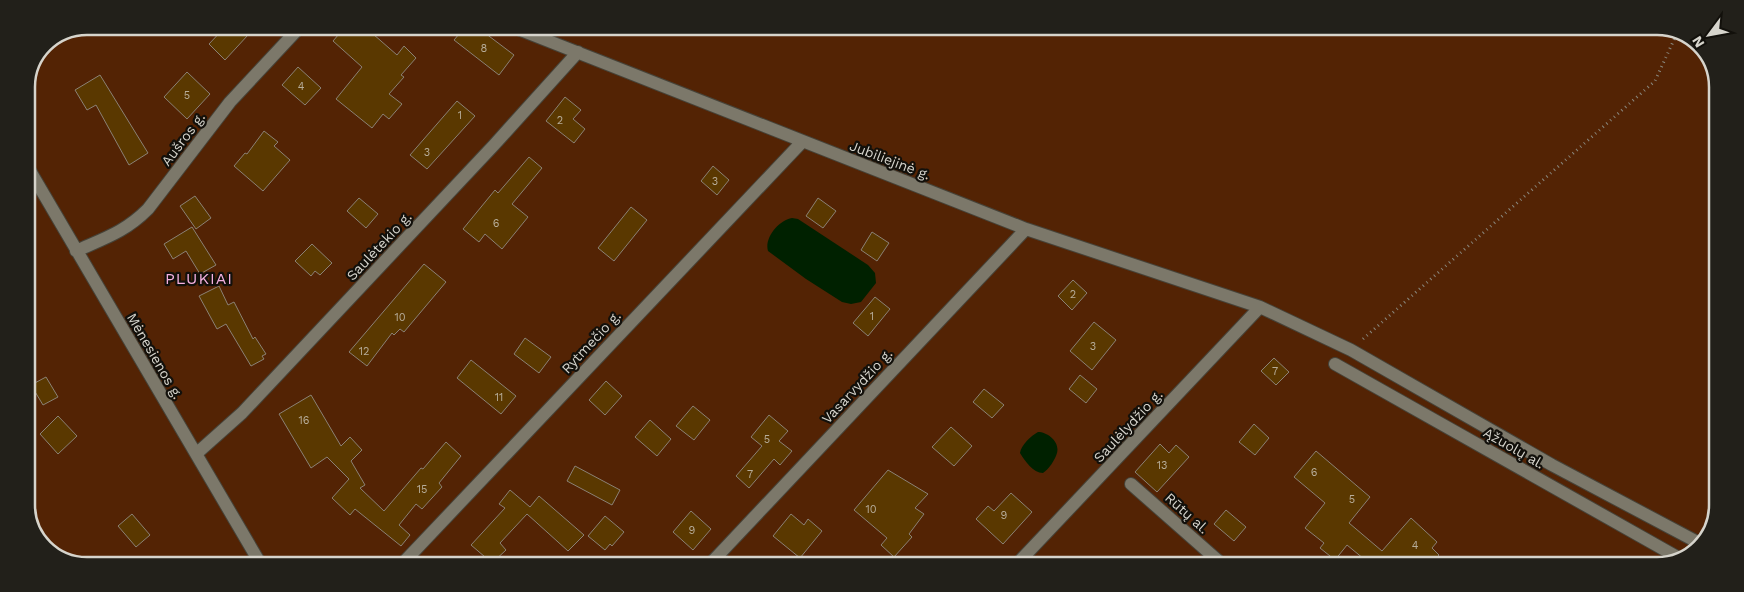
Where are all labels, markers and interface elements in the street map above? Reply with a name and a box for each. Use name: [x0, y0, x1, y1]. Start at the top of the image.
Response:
north arrow: [1684, 10, 1734, 60]
text: N: [1688, 33, 1708, 51]
house number: 8: [481, 42, 488, 55]
house number: 4: [298, 80, 305, 93]
house number: 5: [184, 89, 190, 102]
street label: Aušros g.: [158, 109, 208, 169]
house number: 1: [458, 109, 462, 122]
house number: 2: [557, 114, 563, 127]
street label: Jubiliejinė g.: [847, 137, 933, 183]
house number: 3: [424, 146, 430, 159]
house number: 3: [712, 175, 718, 188]
street label: Saulėtekio g.: [343, 209, 415, 283]
house number: 6: [493, 217, 500, 230]
district label: PLUKIAI: [165, 269, 233, 288]
house number: 2: [1070, 288, 1076, 301]
street label: Rytmečio g.: [558, 308, 624, 376]
street label: Mėnesienos g.: [124, 310, 186, 402]
house number: 1: [870, 310, 874, 323]
house number: 10: [394, 311, 406, 324]
house number: 3: [1090, 340, 1096, 353]
house number: 12: [359, 345, 369, 358]
street label: Vasarvydžio g.: [818, 345, 896, 427]
house number: 7: [1272, 365, 1278, 378]
street label: Saulėlydžio g.: [1090, 386, 1166, 466]
house number: 11: [495, 391, 503, 404]
house number: 16: [299, 414, 310, 427]
street label: Ąžuolų al.: [1481, 424, 1547, 472]
house number: 5: [764, 433, 770, 446]
house number: 13: [1157, 459, 1167, 472]
house number: 6: [1311, 466, 1318, 479]
house number: 7: [747, 468, 753, 481]
house number: 15: [417, 483, 427, 496]
street label: Rūtų al.: [1162, 489, 1212, 537]
house number: 5: [1349, 493, 1355, 506]
house number: 10: [865, 503, 877, 516]
house number: 9: [1001, 509, 1008, 522]
house number: 9: [689, 524, 696, 537]
house number: 4: [1412, 539, 1419, 552]

